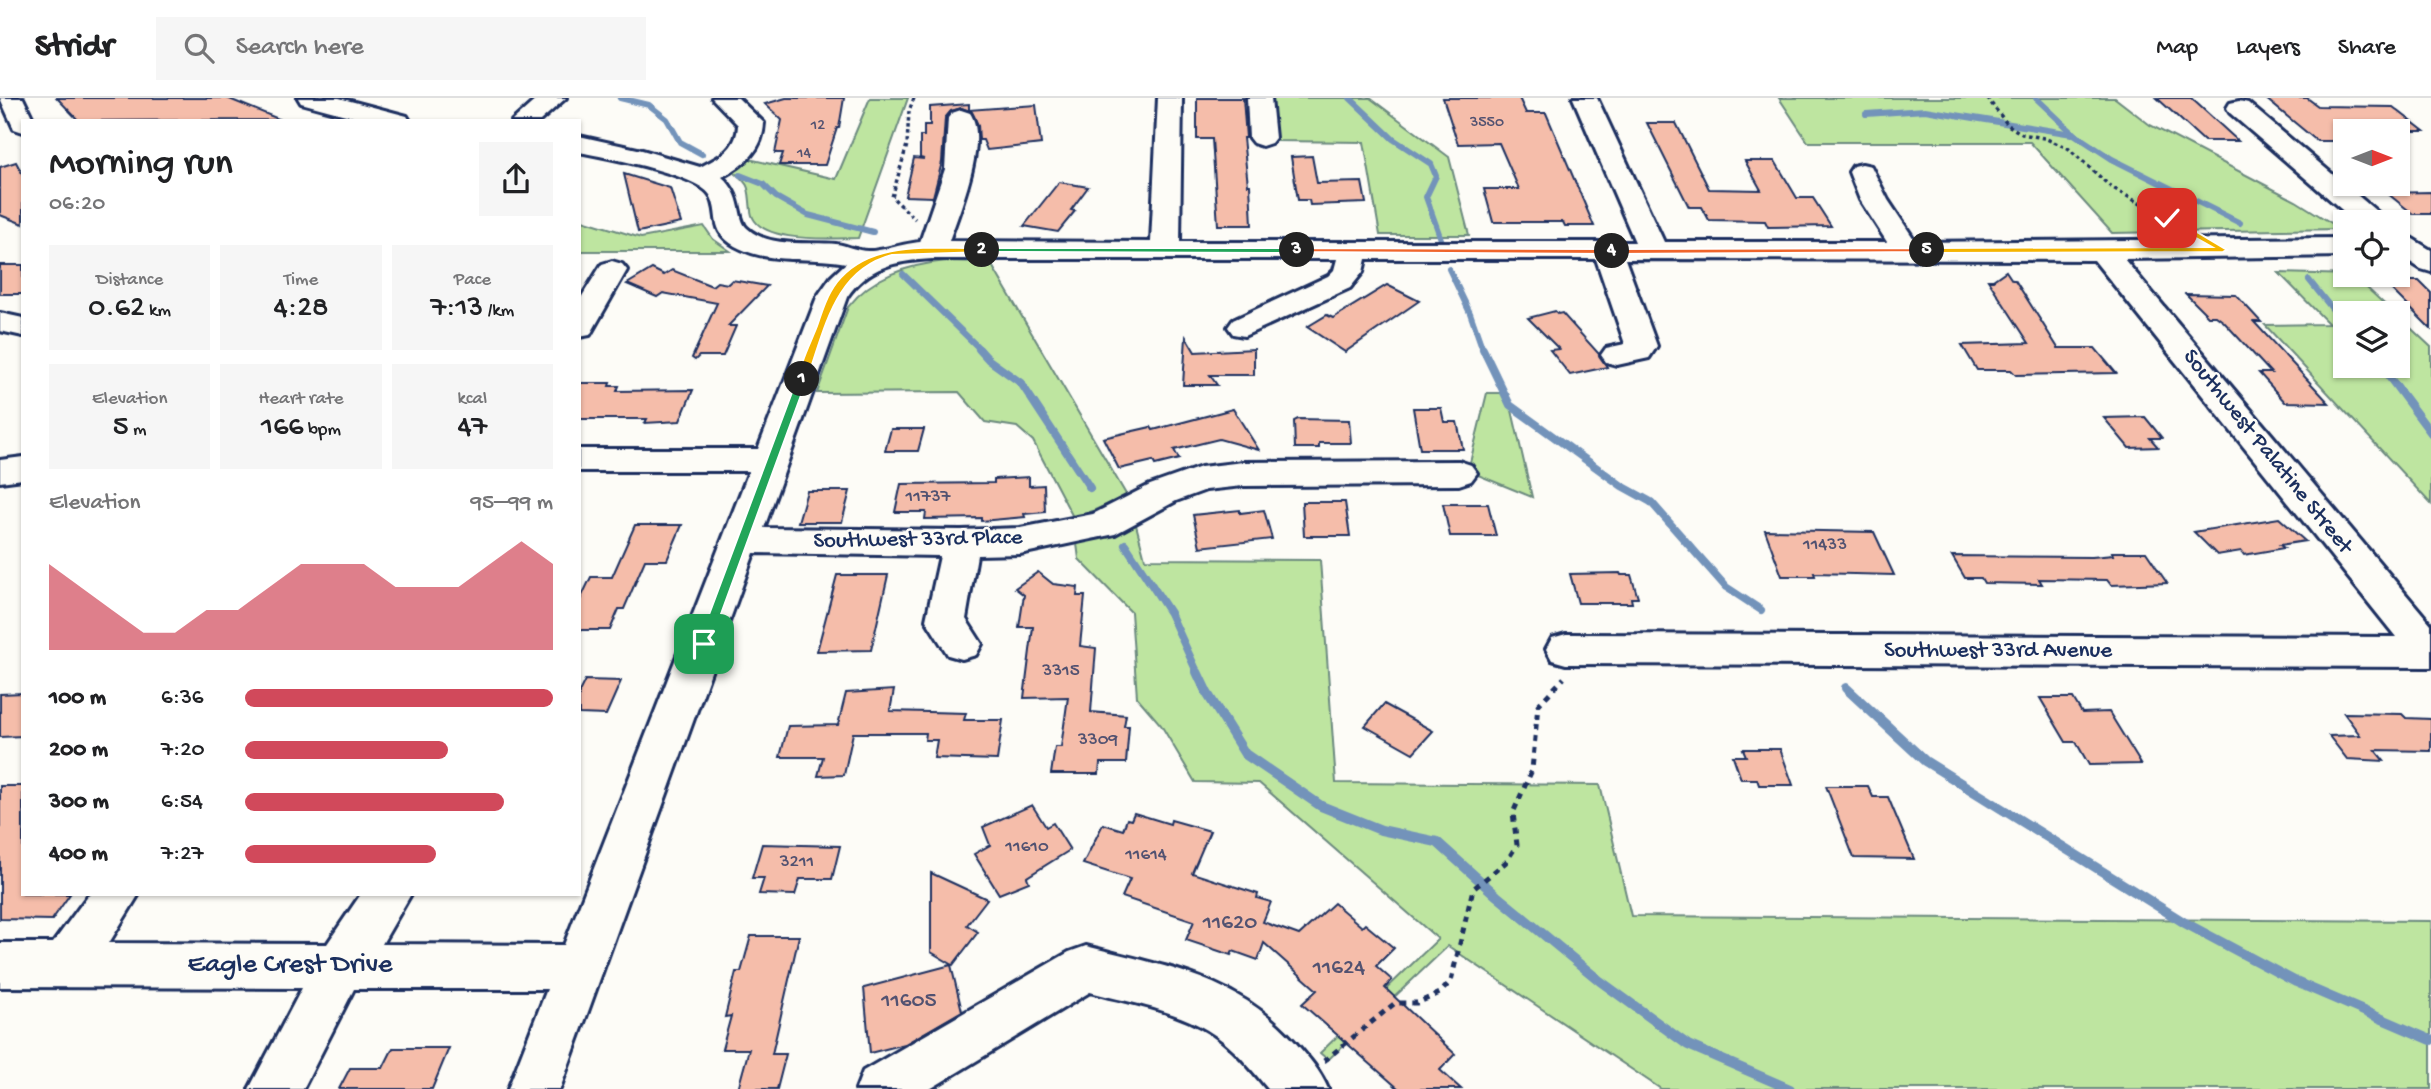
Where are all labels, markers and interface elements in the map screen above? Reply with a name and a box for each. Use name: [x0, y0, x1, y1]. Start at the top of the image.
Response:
search box: [156, 17, 646, 80]
text: Stridr: [35, 29, 114, 67]
icon: search: [180, 29, 218, 67]
text: Search here: [236, 33, 364, 64]
text: Map: [2156, 34, 2198, 63]
text: Layers: [2236, 34, 2300, 63]
text: Share: [2338, 34, 2396, 63]
house number: 3550: [1469, 114, 1504, 133]
house number: 12: [810, 117, 825, 136]
north arrow: [2333, 119, 2410, 196]
map controls: [2333, 119, 2410, 378]
button: share: [479, 142, 553, 216]
text: Morning run: [49, 143, 233, 187]
house number: 14: [796, 145, 811, 164]
pin: [2137, 188, 2197, 248]
text: 06:20: [49, 191, 105, 218]
icon: check: [2148, 199, 2186, 237]
button: locate: [2333, 210, 2410, 287]
pin: 2: [964, 232, 1000, 268]
pin: 3: [1280, 232, 1314, 268]
pin: 5: [1910, 232, 1944, 268]
pin: 4: [1594, 234, 1630, 268]
text: 2: [977, 238, 986, 261]
text: 3: [1292, 238, 1301, 261]
text: 5: [1922, 238, 1932, 261]
text: 4: [1607, 239, 1616, 262]
text: Distance: [96, 269, 163, 292]
text: Time: [284, 269, 318, 292]
text: Pace: [454, 269, 491, 292]
text: 0.62: [88, 292, 145, 327]
text: 4:28: [274, 292, 328, 327]
text: 7:13: [430, 292, 483, 327]
text: km: [145, 300, 171, 323]
text: /km: [483, 300, 514, 323]
button: layers: [2333, 301, 2410, 378]
street label: Southwest Palatine Street: [2176, 344, 2359, 561]
pin: 1: [784, 362, 820, 396]
text: 1: [798, 367, 805, 390]
text: Elevation: [92, 388, 167, 411]
text: Heart rate: [258, 388, 344, 411]
text: kcal: [457, 388, 487, 411]
text: 5: [113, 411, 129, 446]
text: 166: [261, 411, 304, 446]
text: 47: [457, 411, 487, 446]
text: m: [129, 419, 147, 442]
text: bpm: [304, 419, 341, 442]
house number: 11737: [905, 486, 952, 509]
text: Elevation: [49, 490, 140, 517]
text: 95–99 m: [470, 490, 553, 517]
street label: Southwest 33rd Place: [813, 525, 1024, 555]
house number: 11433: [1802, 534, 1847, 557]
pin: [674, 614, 734, 674]
icon: arrive: [685, 625, 723, 663]
street label: Southwest 33rd Avenue: [1884, 638, 2113, 665]
house number: 3315: [1041, 660, 1080, 683]
text: 100 m: [49, 685, 106, 712]
text: 6:36: [161, 685, 203, 712]
house number: 3309: [1077, 729, 1118, 752]
text: 200 m: [49, 737, 108, 764]
text: 7:20: [161, 737, 205, 764]
text: 300 m: [49, 789, 109, 816]
text: 6:54: [161, 789, 203, 816]
house number: 11610: [1004, 836, 1049, 859]
text: 400 m: [49, 841, 108, 868]
text: 7:27: [161, 841, 203, 868]
house number: 11614: [1124, 844, 1167, 867]
house number: 3211: [779, 851, 814, 874]
house number: 11620: [1202, 910, 1257, 937]
street label: Eagle Crest Drive: [187, 949, 393, 982]
house number: 11624: [1312, 955, 1365, 982]
house number: 11605: [880, 988, 937, 1015]

